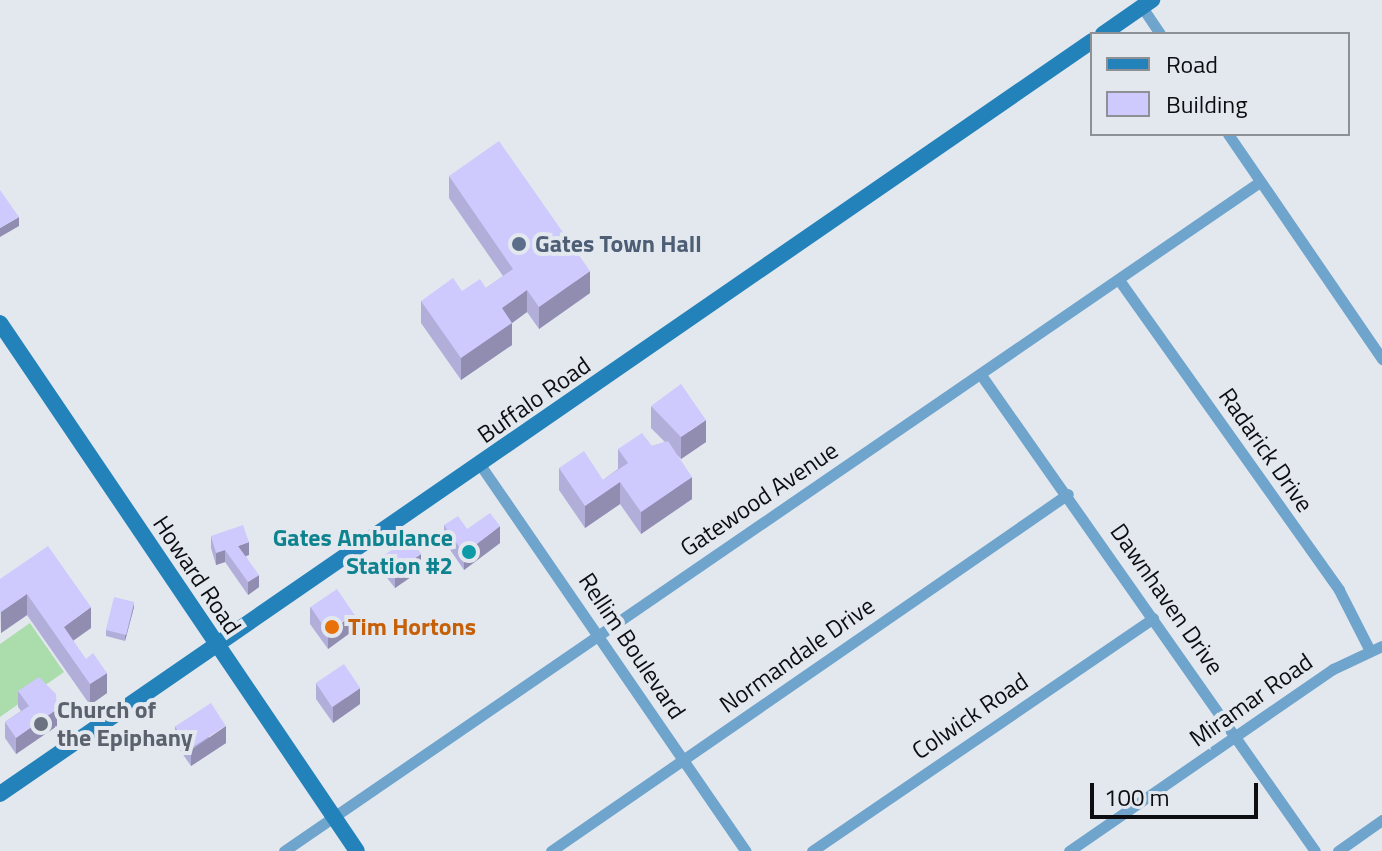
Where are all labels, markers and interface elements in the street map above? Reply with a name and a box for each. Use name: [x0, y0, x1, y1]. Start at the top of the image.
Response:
legend: [1090, 32, 1350, 136]
text: Road: [1166, 46, 1218, 82]
text: Building: [1166, 86, 1248, 122]
place label: Gates Town Hall: [535, 230, 702, 258]
marker: Gates Town Hall: [510, 235, 528, 253]
street label: Buffalo Road: [472, 351, 596, 449]
street label: Radarick Drive: [1213, 382, 1319, 518]
street label: Gatewood Avenue: [675, 436, 843, 562]
street label: Howard Road: [147, 510, 247, 640]
street label: Dawnhaven Drive: [1104, 518, 1230, 680]
place label: Gates Ambulance Station #2: [273, 524, 453, 580]
marker: Gates Ambulance Station #2: [460, 543, 478, 561]
street label: Rellim Boulevard: [572, 567, 692, 725]
street label: Normandale Drive: [714, 591, 880, 719]
place label: Tim Hortons: [348, 613, 476, 641]
marker: Tim Hortons: [323, 618, 341, 636]
street label: Miramar Road: [1184, 647, 1318, 753]
street label: Colwick Road: [906, 667, 1034, 765]
place label: Church of the Epiphany: [57, 696, 193, 752]
marker: Church of the Epiphany: [32, 715, 50, 733]
scale bar: [1094, 767, 1262, 817]
text: 100 m: [1104, 779, 1170, 815]

